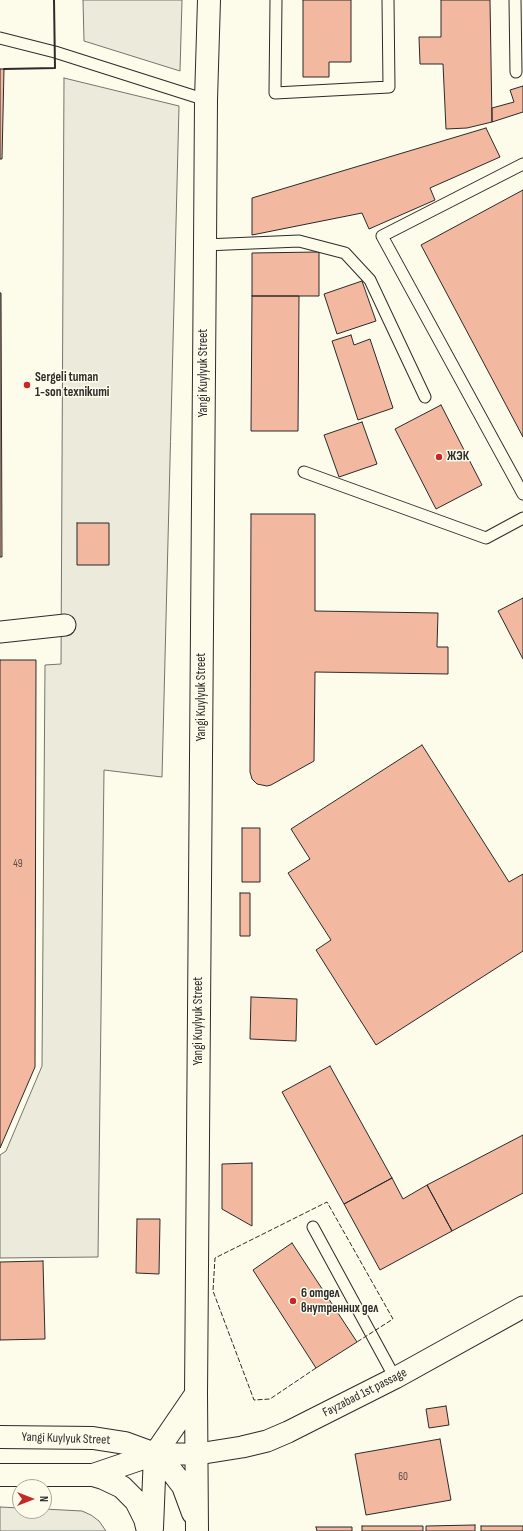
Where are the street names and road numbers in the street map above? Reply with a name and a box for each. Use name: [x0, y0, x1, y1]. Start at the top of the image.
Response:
street label: Yangi Kuylyuk Street: [196, 329, 212, 417]
street label: Yangi Kuylyuk Street: [194, 653, 210, 741]
street label: Yangi Kuylyuk Street: [191, 977, 207, 1065]
street label: Fayzabad 1st passage: [320, 1365, 410, 1421]
street label: Yangi Kuylyuk Street: [21, 1430, 111, 1448]

